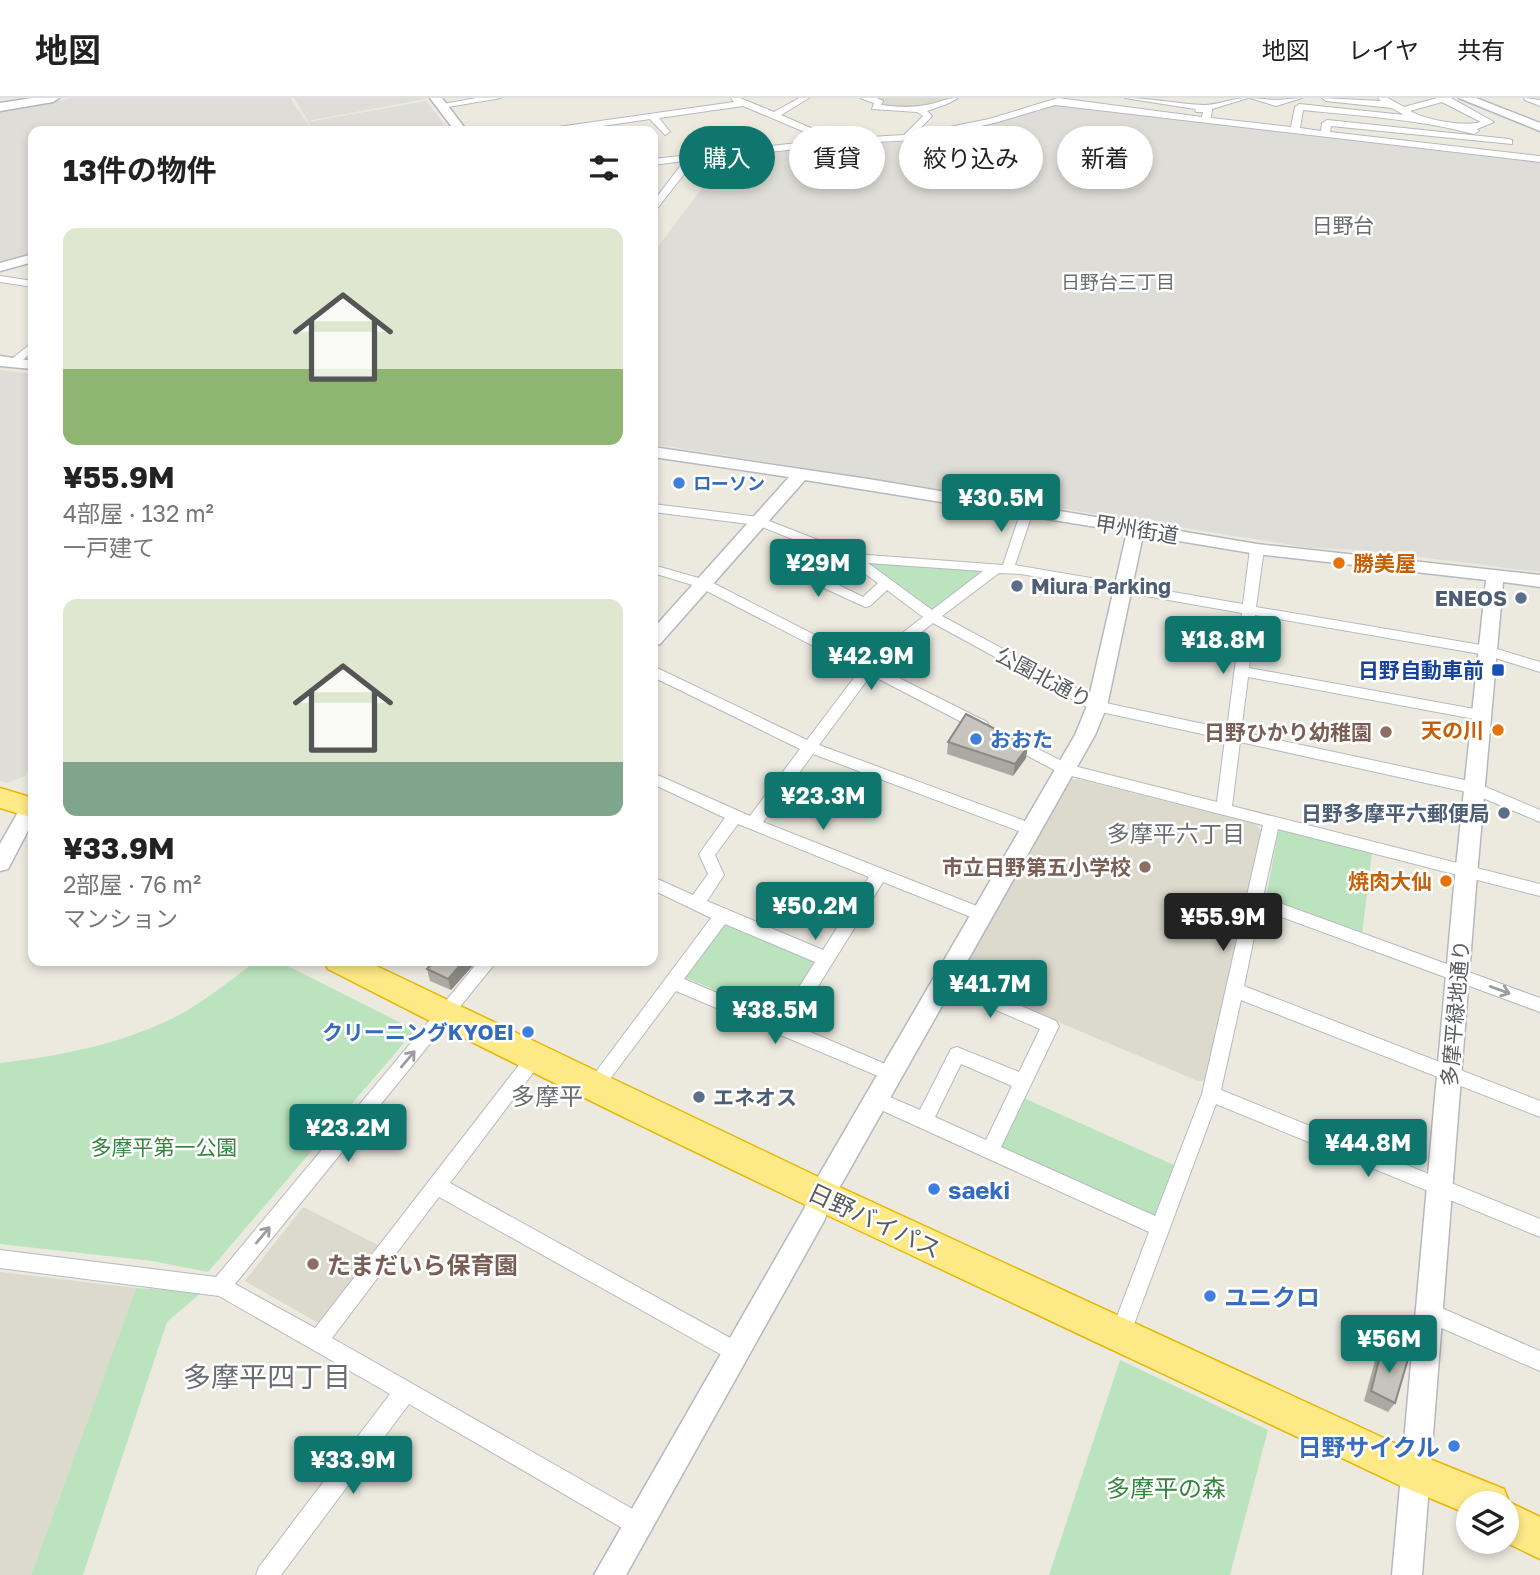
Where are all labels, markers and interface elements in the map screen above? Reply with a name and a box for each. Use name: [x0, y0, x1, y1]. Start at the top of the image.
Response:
text: 地図: [35, 30, 101, 69]
text: 地図: [1262, 35, 1310, 64]
text: レイヤ: [1348, 35, 1419, 64]
text: 共有: [1457, 35, 1505, 64]
chip: 購入: [679, 126, 775, 189]
chip: 賃貸: [789, 126, 885, 189]
chip: 絞り込み: [899, 126, 1043, 189]
chip: 新着: [1057, 126, 1153, 189]
icon: filters: [585, 149, 623, 187]
text: 13件の物件: [63, 152, 217, 188]
district label: 日野台: [1312, 212, 1375, 238]
district label: 日野台三丁目: [1061, 270, 1175, 293]
icon: home: [280, 274, 406, 400]
text: ¥55.9M: [63, 459, 175, 495]
place label: ローソン: [693, 472, 765, 494]
pin: ¥30.5M: [944, 474, 1058, 534]
marker: ローソン: [671, 475, 687, 491]
text: ¥30.5M: [958, 483, 1044, 511]
text: 4部屋 · 132 m²: [63, 499, 214, 527]
street label: 甲州街道: [1093, 510, 1181, 548]
text: 一戸建て: [63, 533, 155, 561]
pin: ¥29M: [777, 540, 859, 599]
text: ¥29M: [786, 548, 850, 576]
place label: 勝美屋: [1353, 550, 1416, 576]
marker: 勝美屋: [1331, 555, 1347, 571]
place label: Miura Parking: [1031, 573, 1171, 599]
marker: Miura Parking: [1009, 578, 1025, 594]
place label: ENEOS: [1435, 585, 1507, 611]
marker: ENEOS: [1513, 590, 1529, 606]
pin: ¥18.8M: [1166, 616, 1280, 676]
text: ¥18.8M: [1181, 625, 1265, 653]
pin: ¥42.9M: [814, 632, 928, 692]
text: ¥42.9M: [828, 641, 914, 669]
street label: 公園北通り: [992, 641, 1096, 713]
icon: home: [280, 645, 406, 771]
place label: 日野自動車前: [1358, 657, 1484, 683]
marker: 日野自動車前: [1490, 662, 1506, 678]
place label: 天の川: [1421, 717, 1484, 743]
place label: 日野ひかり幼稚園: [1204, 719, 1372, 745]
marker: 天の川: [1490, 722, 1506, 738]
marker: 日野ひかり幼稚園: [1378, 724, 1394, 740]
place label: おおた: [990, 726, 1053, 752]
marker: おおた: [968, 731, 984, 747]
pin: ¥23.3M: [766, 772, 880, 832]
text: ¥23.3M: [780, 781, 866, 809]
place label: 日野多摩平六郵便局: [1301, 800, 1490, 826]
marker: 日野多摩平六郵便局: [1496, 805, 1512, 821]
district label: 多摩平六丁目: [1107, 819, 1245, 847]
text: ¥33.9M: [63, 830, 175, 866]
place label: 市立日野第五小学校: [942, 854, 1131, 880]
marker: 市立日野第五小学校: [1137, 859, 1153, 875]
place label: 焼肉大仙: [1348, 868, 1432, 894]
text: 2部屋 · 76 m²: [63, 870, 201, 898]
marker: 焼肉大仙: [1438, 873, 1454, 889]
pin: ¥50.2M: [758, 882, 872, 942]
text: ¥50.2M: [772, 891, 858, 919]
pin: ¥55.9M: [1166, 894, 1280, 953]
text: ¥55.9M: [1180, 902, 1266, 930]
text: マンション: [63, 904, 178, 932]
street label: 多摩平緑地通り: [1436, 939, 1474, 1087]
pin: ¥41.7M: [933, 960, 1047, 1020]
text: ¥41.7M: [949, 969, 1031, 997]
one-way arrow: [1488, 985, 1510, 998]
pin: ¥38.5M: [718, 986, 832, 1046]
text: ¥38.5M: [732, 995, 818, 1023]
place label: クリーニングKYOEI: [322, 1019, 514, 1045]
marker: クリーニングKYOEI: [520, 1024, 536, 1040]
one-way arrow: [401, 1051, 416, 1069]
district label: 多摩平: [511, 1081, 583, 1110]
place label: エネオス: [713, 1084, 797, 1110]
marker: エネオス: [691, 1089, 707, 1105]
pin: ¥23.2M: [291, 1104, 405, 1164]
text: ¥23.2M: [305, 1113, 391, 1141]
pin: ¥44.8M: [1311, 1119, 1425, 1179]
text: ¥44.8M: [1325, 1128, 1411, 1156]
park label: 多摩平第一公園: [91, 1134, 238, 1160]
place label: saeki: [948, 1175, 1010, 1204]
street label: 日野バイパス: [804, 1177, 946, 1263]
marker: saeki: [926, 1181, 942, 1197]
one-way arrow: [256, 1226, 271, 1244]
place label: たまだいら保育園: [327, 1250, 518, 1279]
marker: たまだいら保育園: [305, 1256, 321, 1272]
place label: ユニクロ: [1224, 1282, 1320, 1311]
marker: ユニクロ: [1202, 1288, 1218, 1304]
pin: ¥56M: [1348, 1316, 1430, 1375]
text: ¥56M: [1357, 1324, 1421, 1352]
district label: 多摩平四丁目: [183, 1360, 351, 1393]
place label: 日野サイクル: [1297, 1432, 1440, 1461]
pin: ¥33.9M: [296, 1436, 410, 1496]
marker: 日野サイクル: [1446, 1438, 1462, 1454]
text: ¥33.9M: [310, 1445, 396, 1473]
park label: 多摩平の森: [1106, 1473, 1226, 1502]
map controls: [1456, 1491, 1519, 1554]
button: layers: [1456, 1491, 1519, 1554]

